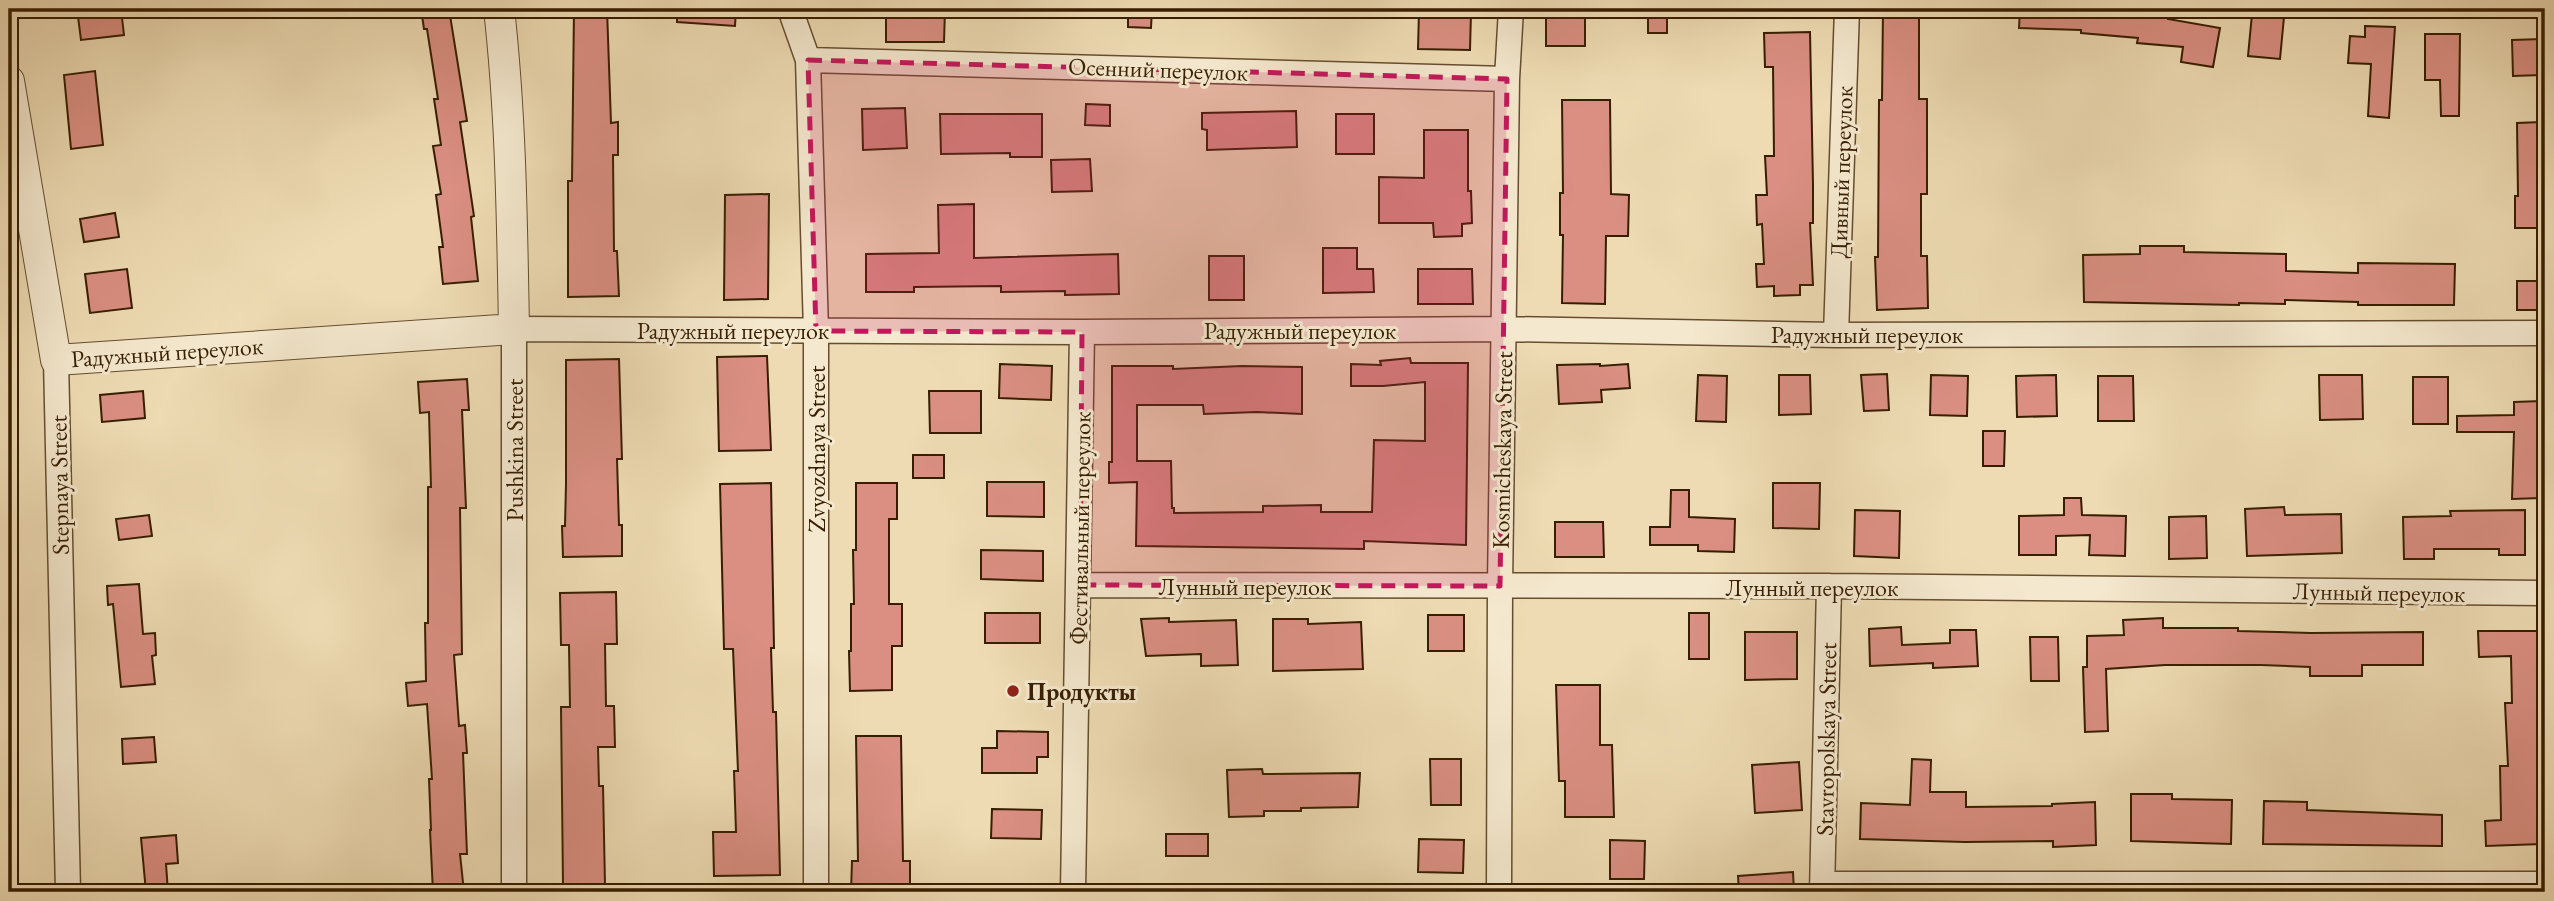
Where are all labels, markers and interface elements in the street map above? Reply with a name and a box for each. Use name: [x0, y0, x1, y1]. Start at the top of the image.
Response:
street label: Осенний переулок: [1067, 50, 1249, 88]
street label: Дивный переулок: [1822, 85, 1860, 259]
street label: Радужный переулок: [637, 315, 830, 346]
street label: Радужный переулок: [1204, 315, 1397, 346]
street label: Радужный переулок: [1771, 319, 1964, 350]
street label: Радужный переулок: [70, 330, 265, 374]
street label: Kosmicheskaya Street: [1485, 350, 1519, 549]
street label: Zvyozdnaya Street: [801, 365, 832, 532]
street label: Pushkina Street: [499, 378, 530, 521]
street label: Фестивальный переулок: [1062, 411, 1098, 645]
street label: Stepnaya Street: [42, 414, 76, 555]
street label: Лунный переулок: [1159, 571, 1332, 602]
street label: Лунный переулок: [1726, 572, 1899, 603]
street label: Лунный переулок: [2292, 575, 2466, 609]
street label: Stavropolskaya Street: [1809, 642, 1843, 836]
place label: Продукты: [1027, 676, 1136, 708]
marker: Продукты: [1005, 683, 1021, 699]

